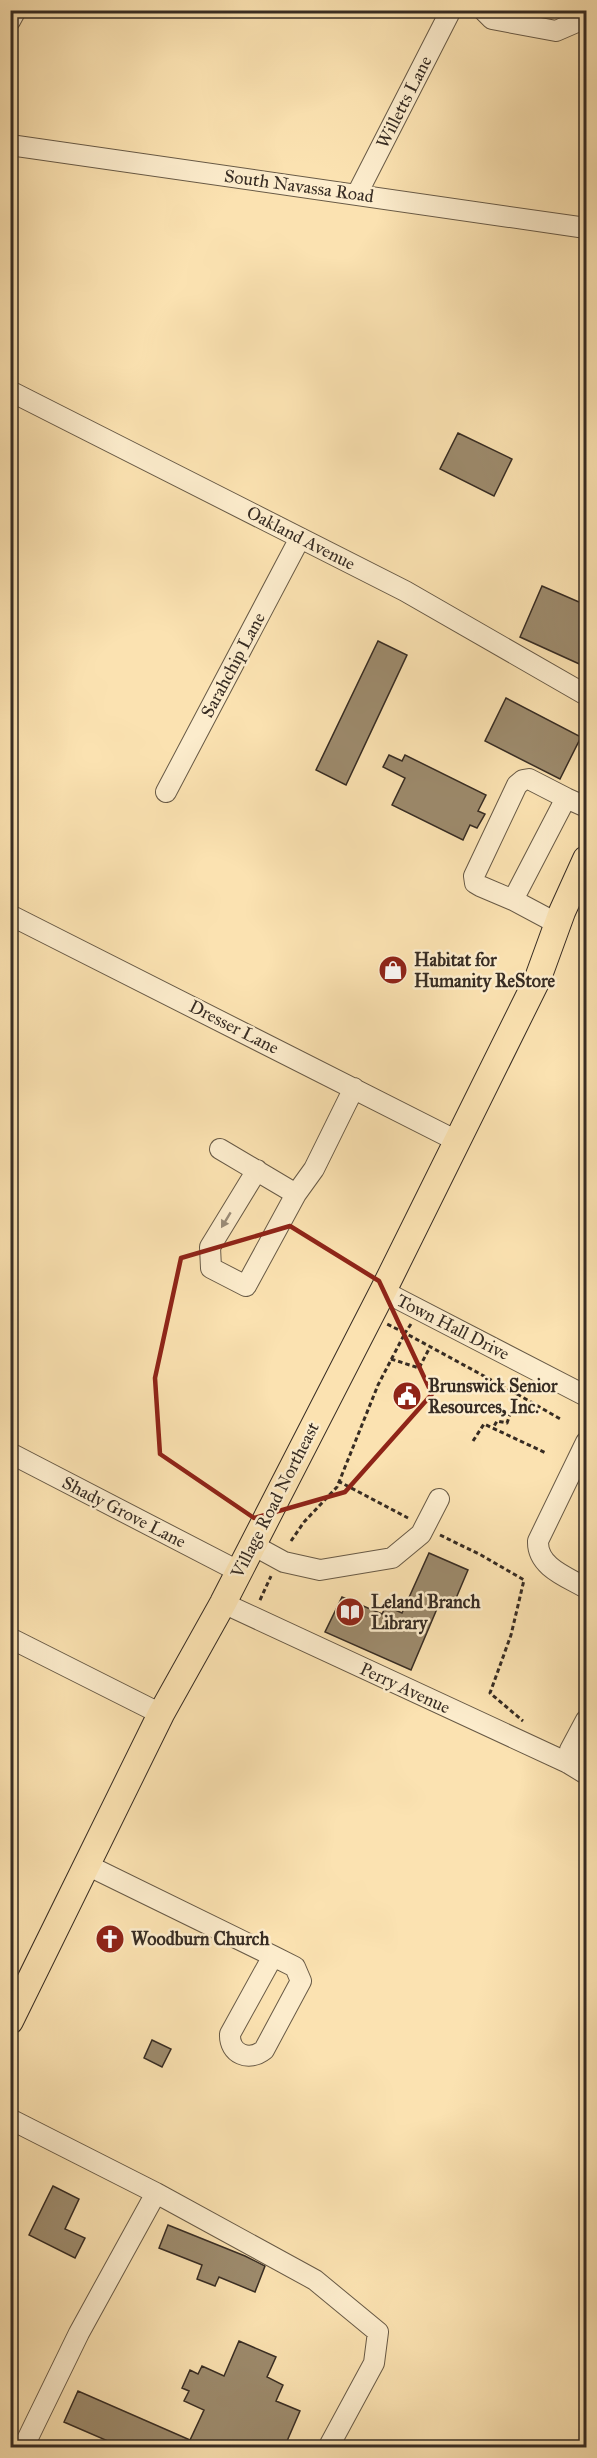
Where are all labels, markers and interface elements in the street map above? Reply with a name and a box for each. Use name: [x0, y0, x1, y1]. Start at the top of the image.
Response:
street label: Willetts Lane: [371, 52, 437, 152]
street label: South Navassa Road: [223, 165, 375, 207]
street label: Oakland Avenue: [243, 501, 359, 575]
street label: Sarahchip Lane: [196, 609, 270, 721]
place label: Habitat for Humanity ReStore: [414, 949, 556, 993]
shop icon: Habitat for Humanity ReStore: [377, 954, 409, 986]
street label: Dresser Lane: [185, 995, 283, 1059]
one-way arrow: [221, 1212, 232, 1228]
street label: Town Hall Drive: [393, 1289, 513, 1365]
place label: Brunswick Senior Resources, Inc.: [428, 1375, 559, 1418]
public building icon: Brunswick Senior Resources, Inc.: [391, 1380, 423, 1412]
street label: Village Road Northeast: [226, 1418, 325, 1583]
street label: Shady Grove Lane: [58, 1471, 190, 1553]
place label: Leland Branch Library: [371, 1591, 481, 1635]
library icon: Leland Branch Library: [334, 1596, 366, 1628]
street label: Perry Avenue: [356, 1657, 454, 1719]
church icon: Woodburn Church: [94, 1923, 126, 1955]
place label: Woodburn Church: [131, 1928, 270, 1950]

